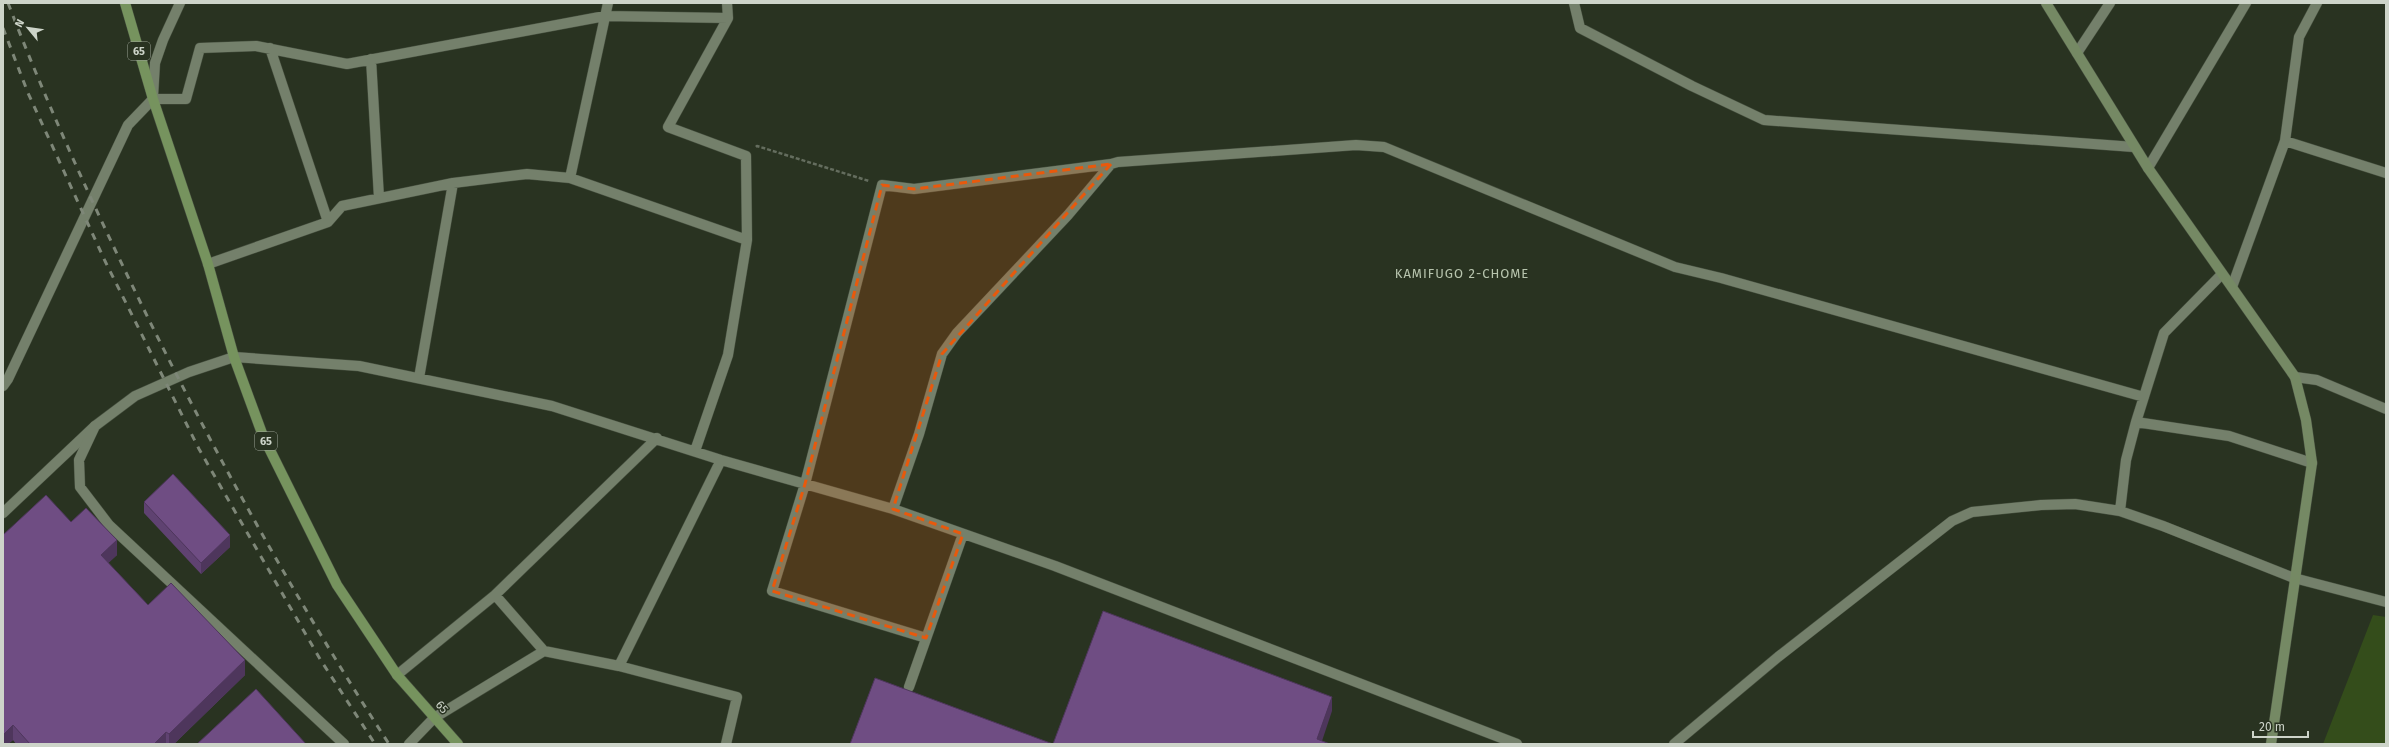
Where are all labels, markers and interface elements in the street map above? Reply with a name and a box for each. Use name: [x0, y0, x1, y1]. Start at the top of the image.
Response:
north arrow: [8, 8, 48, 48]
text: N: [12, 17, 27, 30]
road number: 65: [128, 42, 150, 60]
district label: KAMIFUGO 2-CHOME: [1395, 266, 1529, 281]
road number: 65: [255, 432, 277, 450]
street label: 65: [433, 698, 451, 716]
scale bar: [2253, 713, 2308, 739]
text: 20 m: [2259, 720, 2285, 734]

